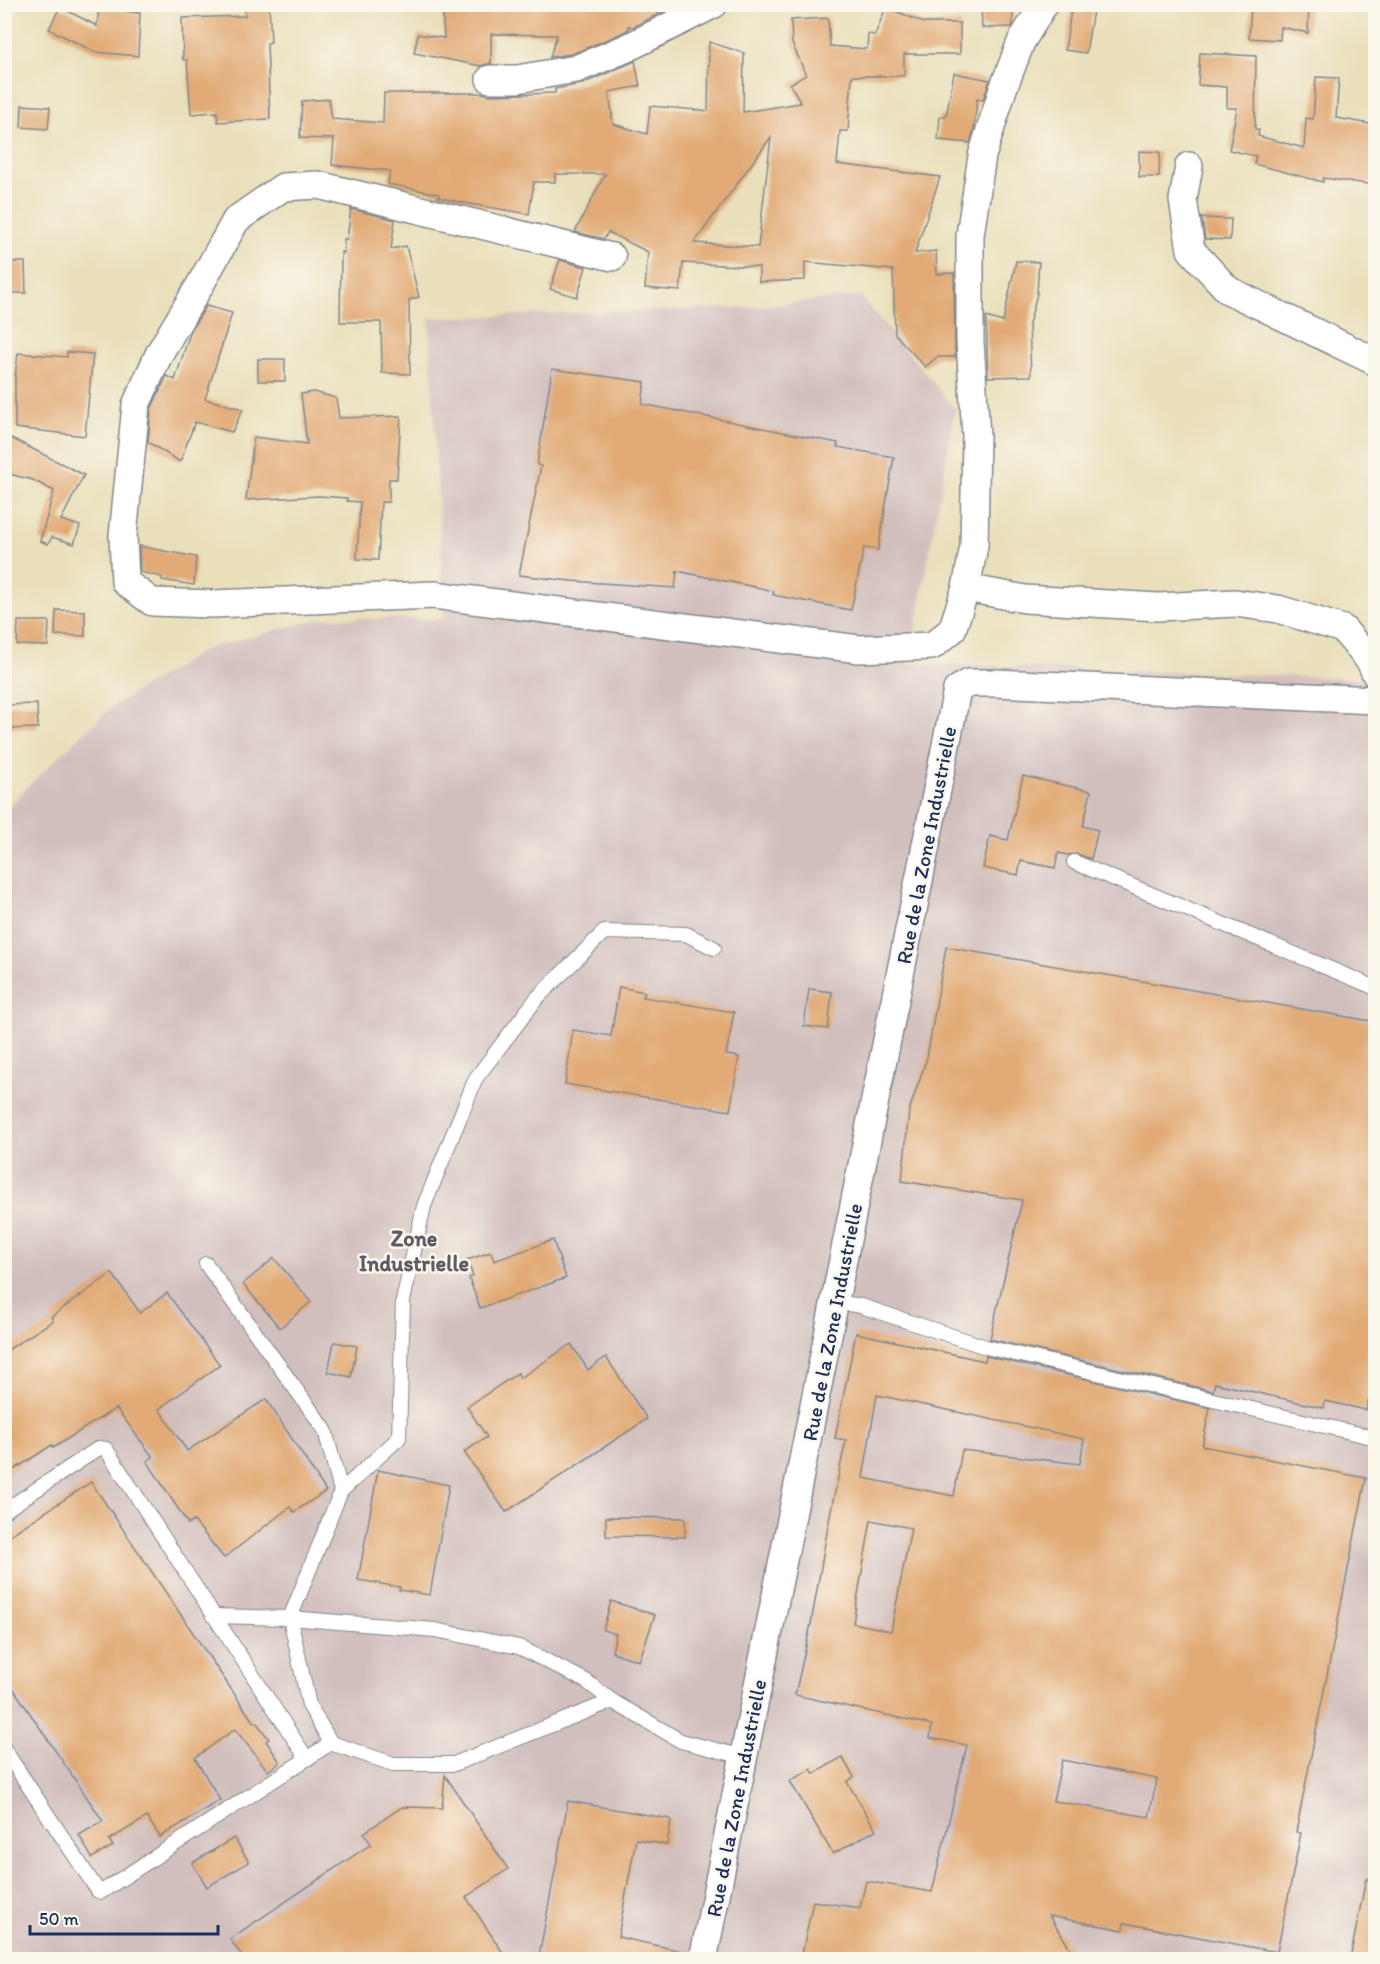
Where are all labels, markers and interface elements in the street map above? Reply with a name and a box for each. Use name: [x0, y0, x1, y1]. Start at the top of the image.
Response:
street label: Rue de la Zone Industrielle: [891, 724, 961, 966]
street label: Rue de la Zone Industrielle: [797, 1201, 867, 1443]
district label: Zone Industrielle: [359, 1225, 469, 1277]
street label: Rue de la Zone Industrielle: [701, 1677, 771, 1919]
scale bar: [30, 1898, 218, 1936]
text: 50 m: [39, 1908, 79, 1930]

